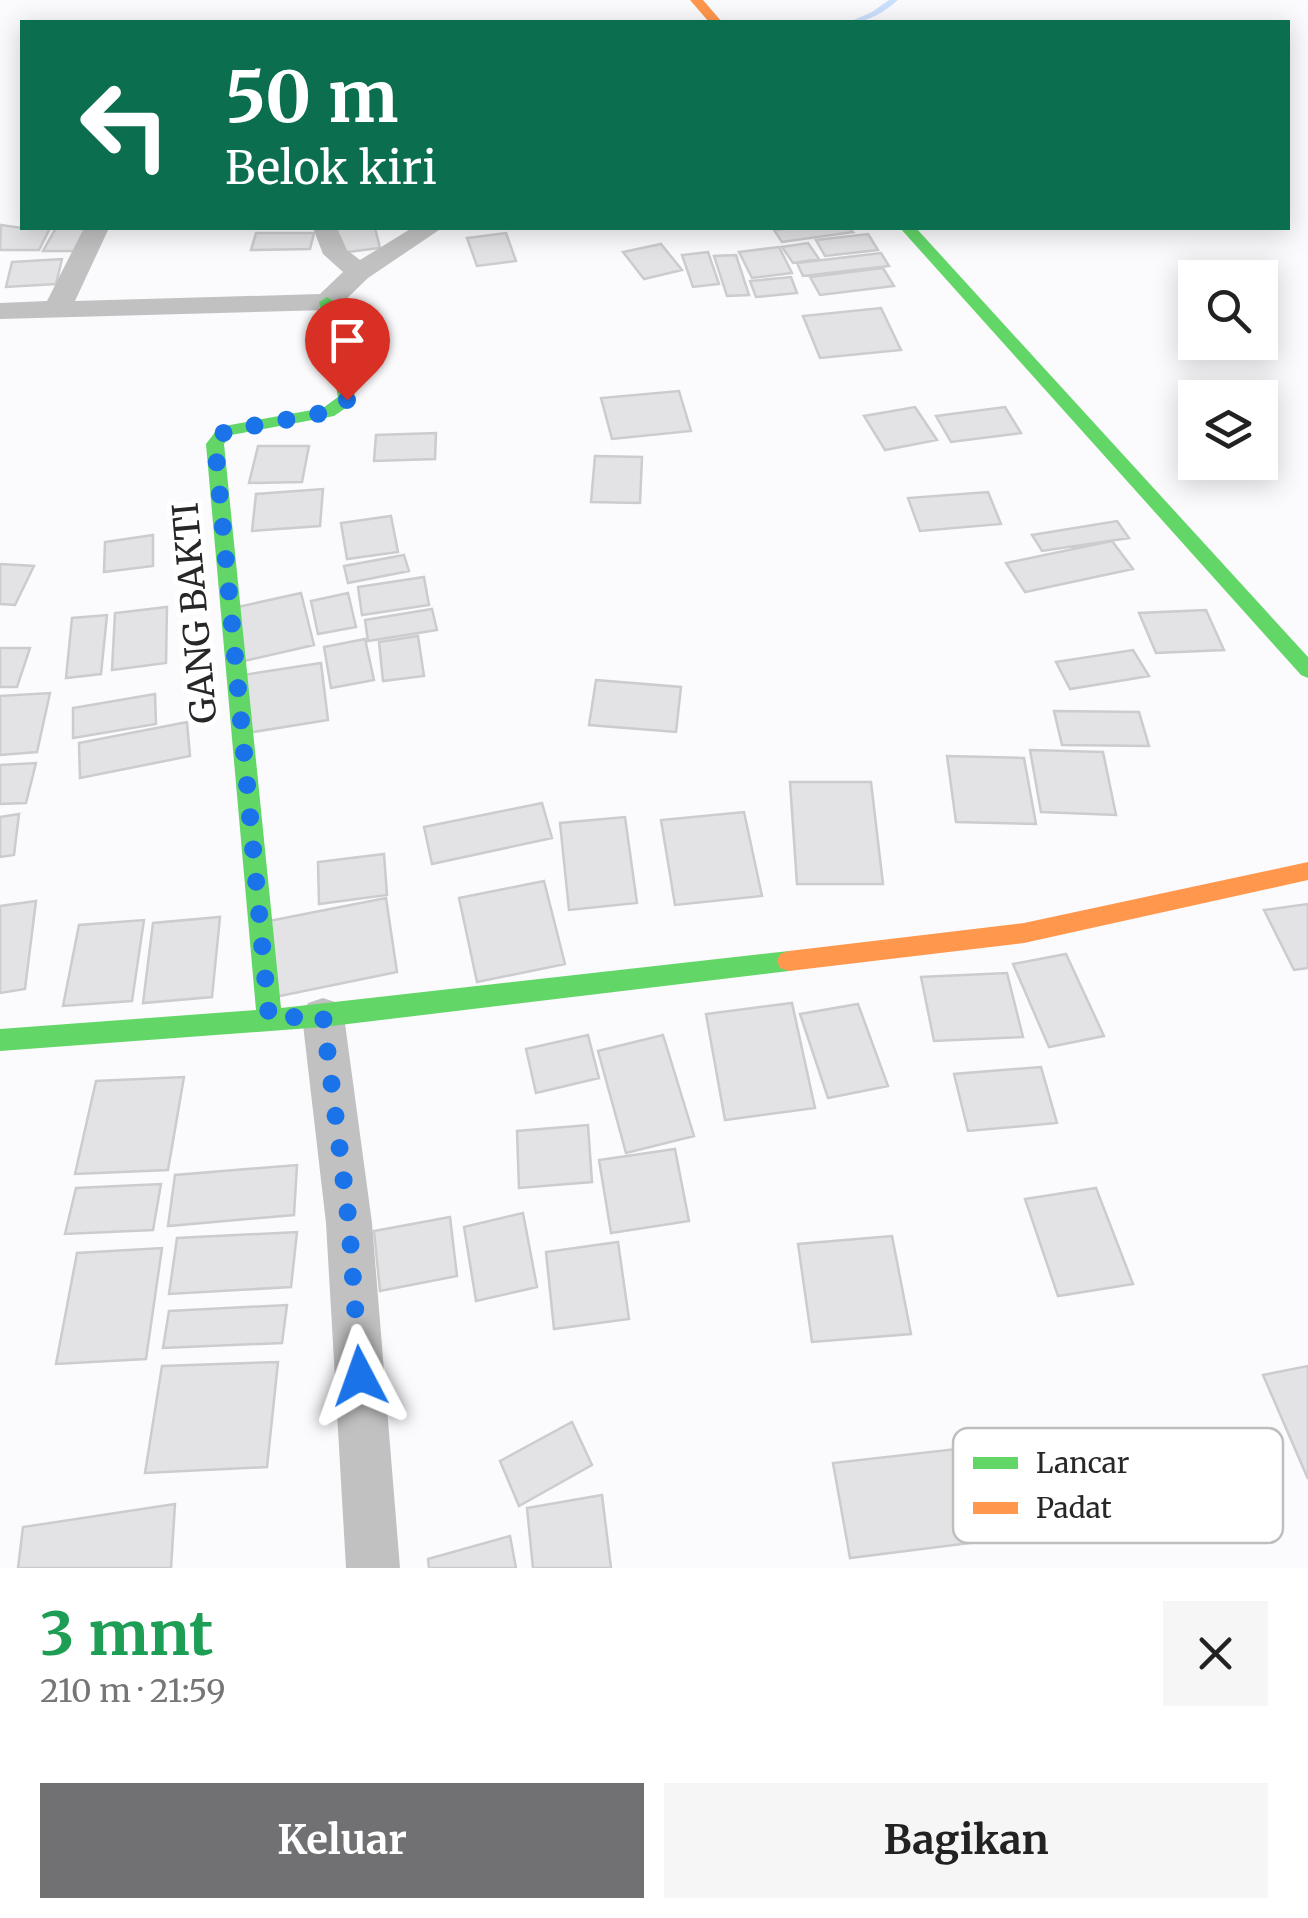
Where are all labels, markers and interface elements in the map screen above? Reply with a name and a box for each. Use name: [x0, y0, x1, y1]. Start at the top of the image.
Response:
text: 50 m: [225, 53, 398, 141]
icon: left: [60, 60, 190, 190]
text: Belok kiri: [225, 140, 437, 196]
map controls: [1178, 260, 1278, 480]
button: search: [1178, 260, 1278, 360]
pin: [305, 298, 390, 401]
icon: arrive: [320, 313, 375, 368]
button: layers: [1178, 380, 1278, 480]
street label: GANG BAKTI: [163, 501, 227, 725]
position arrow: [308, 1324, 412, 1428]
legend: [953, 1428, 1283, 1543]
text: Lancar: [1036, 1445, 1129, 1481]
text: Padat: [1036, 1490, 1112, 1526]
text: 3 mnt: [40, 1596, 213, 1671]
button: close: [1163, 1601, 1268, 1706]
text: 210 m · 21:59: [40, 1671, 226, 1711]
button: Keluar: [40, 1783, 644, 1898]
button: Bagikan: [664, 1783, 1268, 1898]

